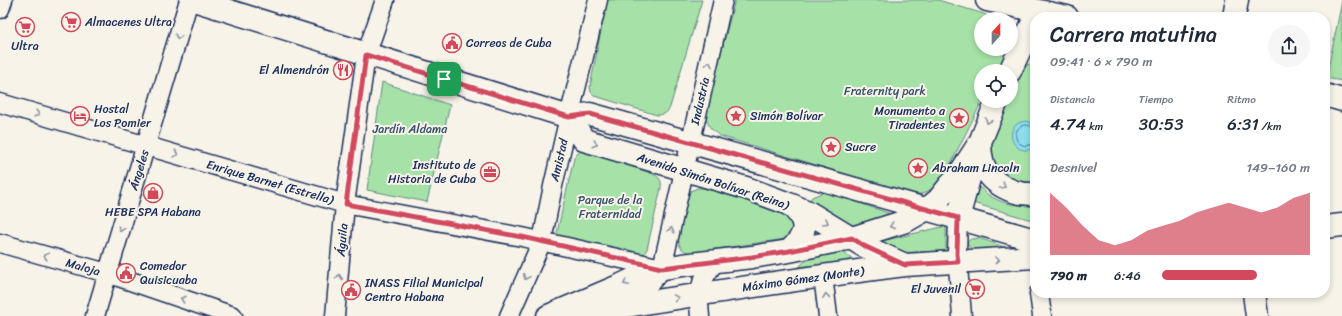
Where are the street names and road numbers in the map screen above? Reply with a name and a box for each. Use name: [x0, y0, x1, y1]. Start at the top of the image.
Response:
street label: Industria: [684, 75, 716, 128]
street label: Amistad: [543, 135, 575, 184]
street label: Ángeles: [122, 146, 156, 194]
street label: Avenida Simón Bolívar (Reina): [633, 146, 793, 216]
street label: Enrique Barnet (Estrella): [204, 153, 337, 211]
street label: Águila: [330, 223, 354, 258]
street label: Maloja: [63, 252, 103, 282]
street label: Máximo Gómez (Monte): [741, 259, 866, 298]

